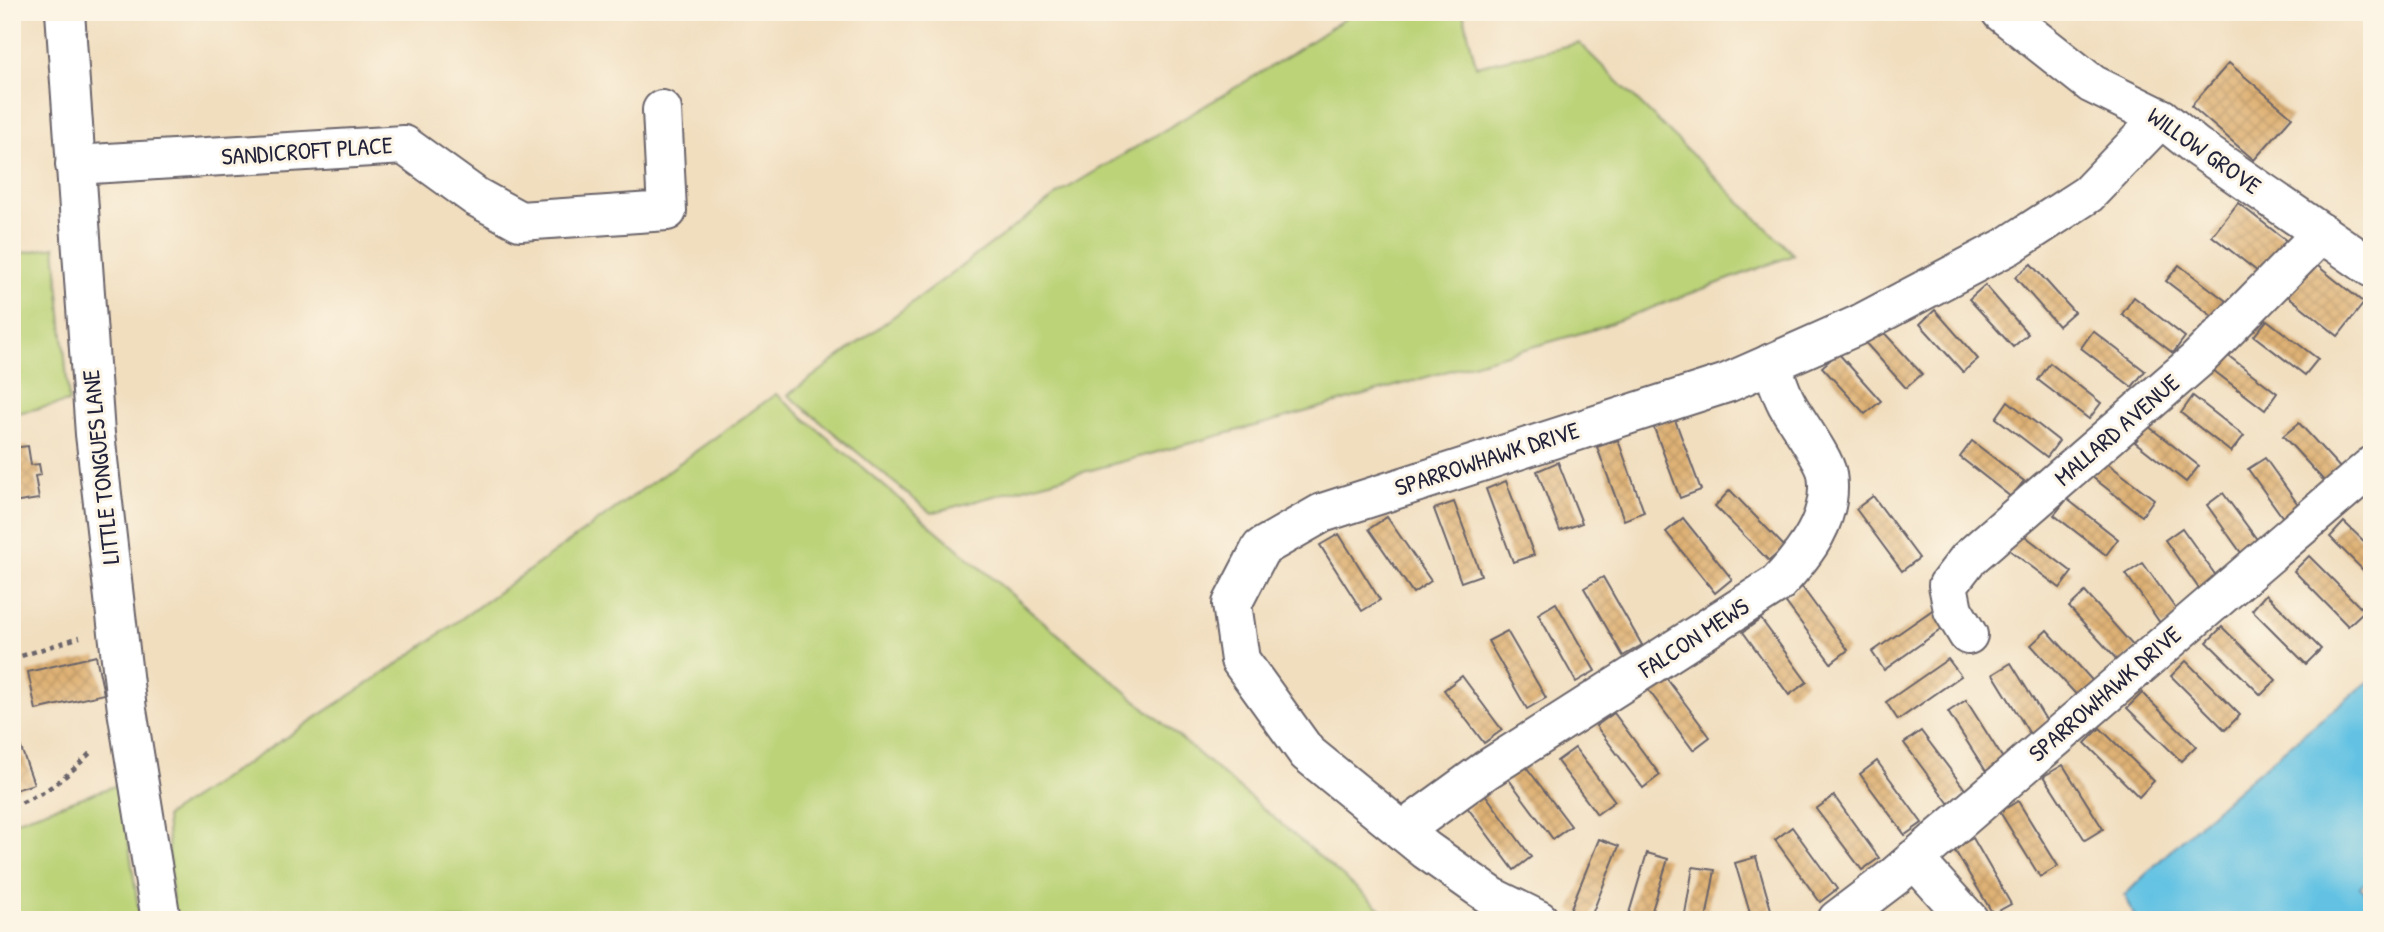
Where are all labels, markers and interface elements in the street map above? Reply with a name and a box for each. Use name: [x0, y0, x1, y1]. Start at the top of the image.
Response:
street label: WILLOW GROVE: [2141, 99, 2268, 201]
street label: SANDICROFT PLACE: [220, 128, 394, 172]
street label: MALLARD AVENUE: [2047, 366, 2186, 492]
street label: LITTLE TONGUES LANE: [74, 368, 126, 566]
street label: SPARROWHAWK DRIVE: [1390, 413, 1583, 503]
street label: FALCON MEWS: [1631, 590, 1755, 685]
street label: SPARROWHAWK DRIVE: [2021, 618, 2188, 768]

